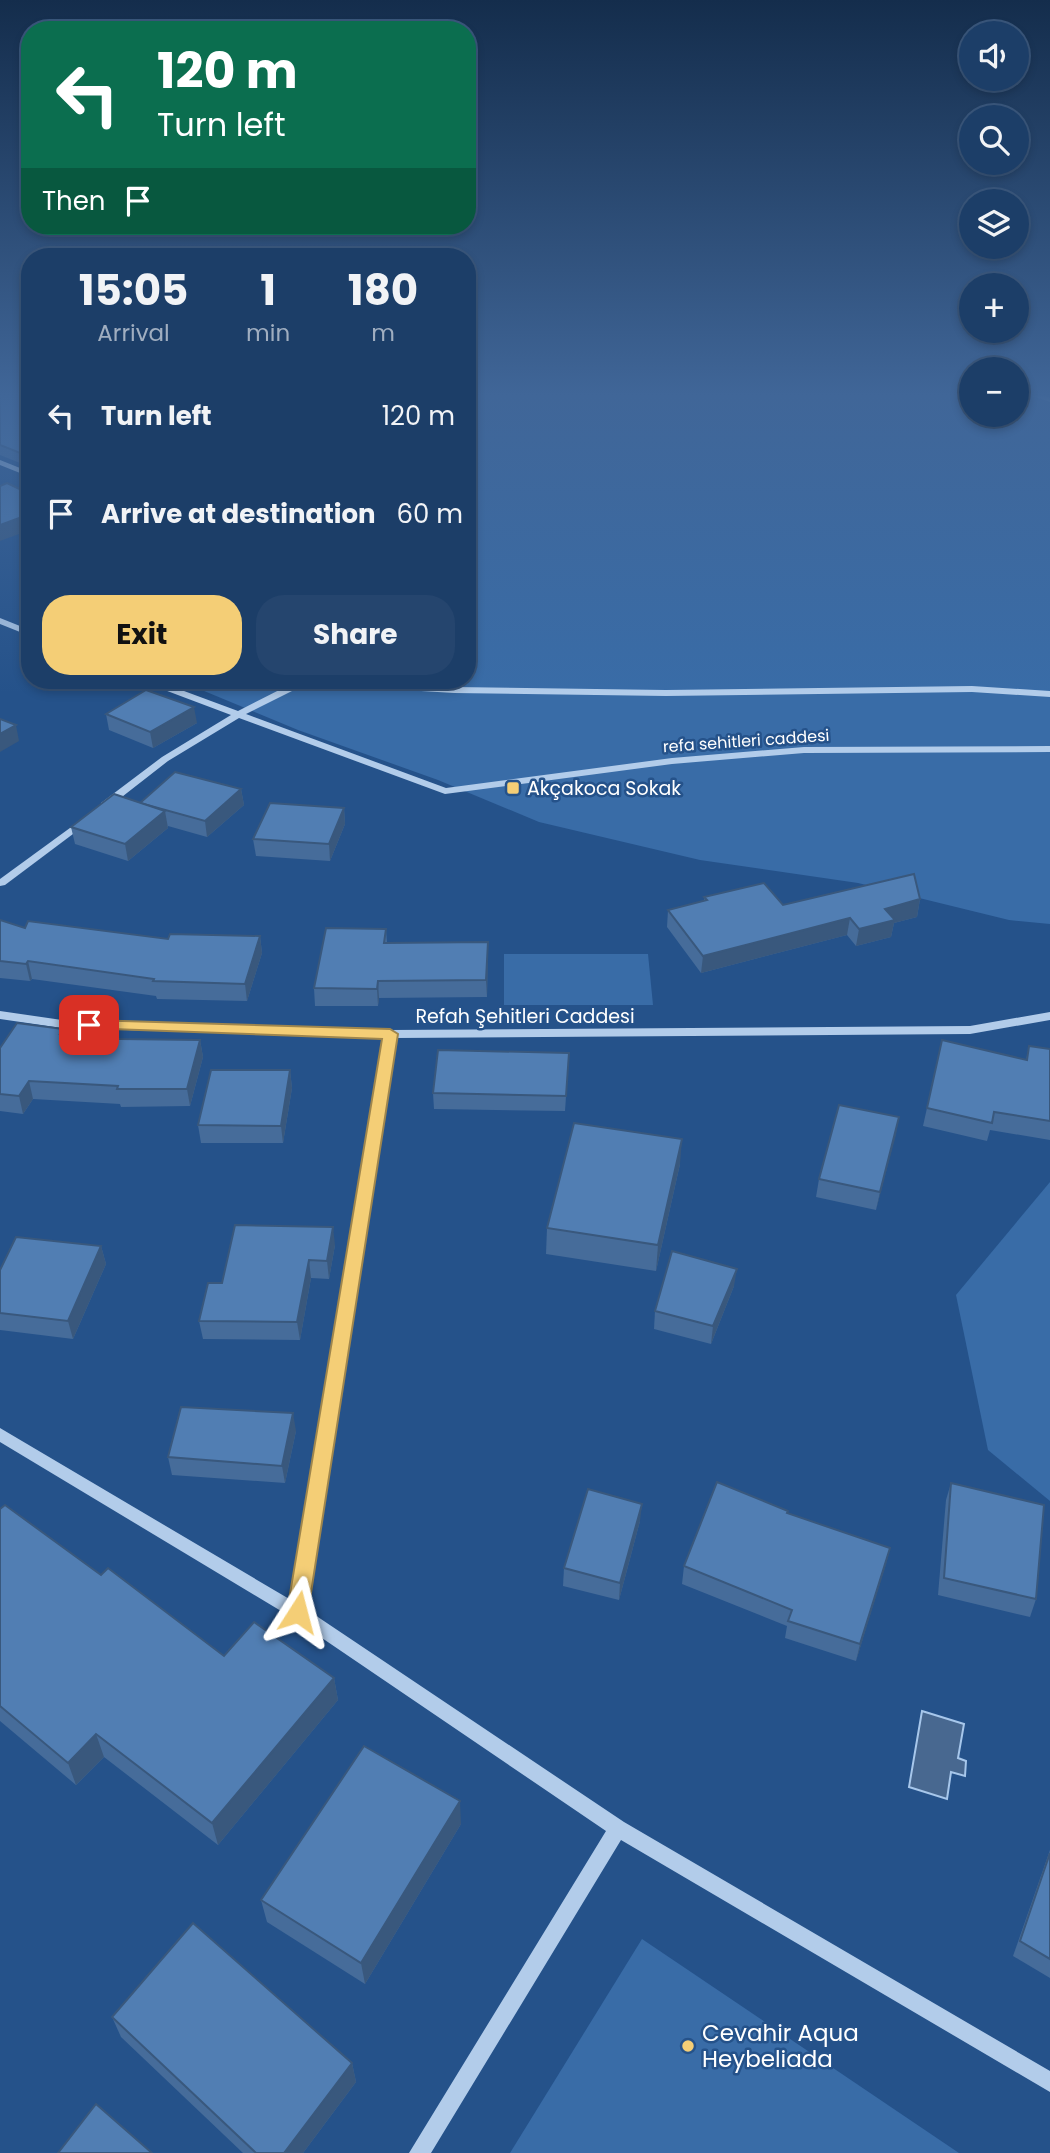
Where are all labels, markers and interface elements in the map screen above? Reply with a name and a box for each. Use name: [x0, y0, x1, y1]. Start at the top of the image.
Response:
map controls: [959, 21, 1029, 427]
button: sound: [959, 21, 1029, 91]
text: 120 m: [157, 37, 298, 105]
icon: left: [42, 49, 133, 140]
text: Turn left: [157, 102, 286, 147]
button: search: [959, 105, 1029, 175]
icon: arrive: [119, 182, 157, 220]
text: Then: [42, 183, 105, 219]
button: layers: [959, 189, 1029, 259]
text: 15:05: [79, 261, 188, 320]
text: 1: [260, 261, 276, 320]
text: 180: [348, 261, 418, 320]
button: +: [959, 273, 1029, 343]
text: Arrival: [97, 317, 170, 349]
text: min: [246, 317, 290, 349]
text: m: [371, 317, 395, 349]
button: −: [959, 357, 1029, 427]
icon: left: [42, 397, 80, 435]
text: Turn left: [101, 398, 212, 434]
text: 120 m: [382, 398, 455, 434]
icon: arrive: [42, 495, 80, 533]
text: Arrive at destination: [101, 496, 376, 532]
text: 60 m: [397, 496, 463, 532]
button: Exit: [42, 595, 242, 675]
button: Share: [256, 595, 455, 675]
street label: refa sehitleri caddesi: [662, 724, 830, 758]
place label: Akçakoca Sokak: [527, 775, 681, 802]
marker: Akçakoca Sokak: [505, 780, 521, 796]
pin: [59, 995, 119, 1055]
street label: Refah Şehitleri Caddesi: [415, 1003, 635, 1030]
icon: arrive: [70, 1006, 108, 1044]
position arrow: [261, 1575, 335, 1649]
place label: Cevahir Aqua Heybeliada: [702, 2017, 859, 2075]
marker: Cevahir Aqua Heybeliada: [680, 2038, 696, 2054]

